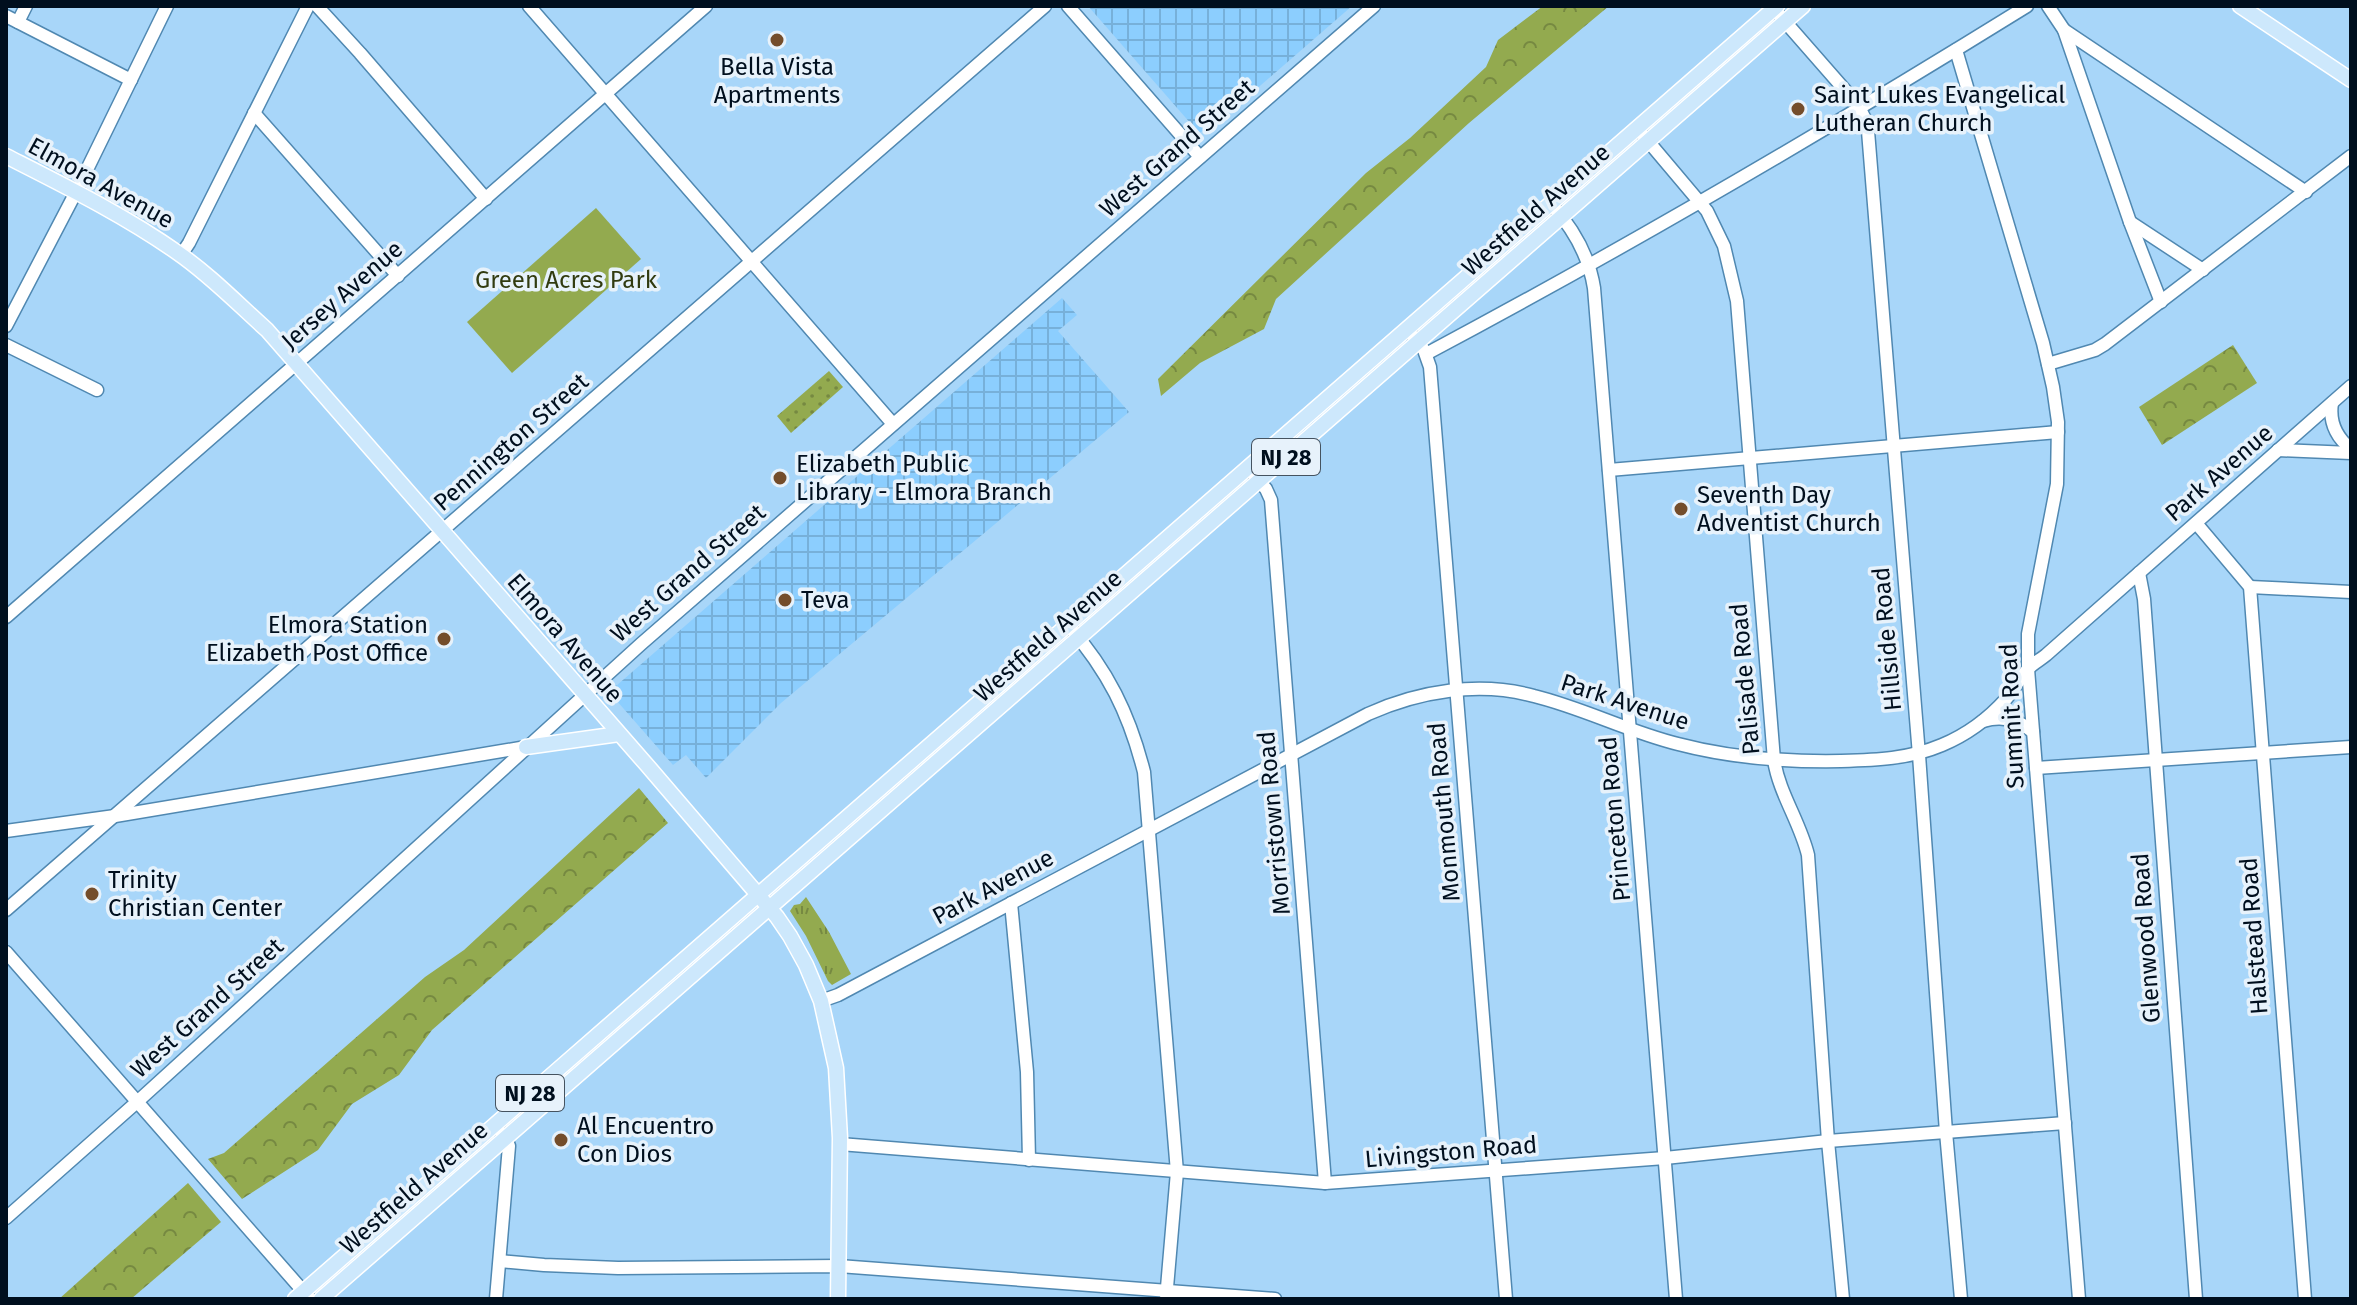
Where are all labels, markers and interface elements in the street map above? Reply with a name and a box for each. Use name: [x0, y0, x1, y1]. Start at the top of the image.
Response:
marker: Bella Vista Apartments: [768, 31, 786, 49]
place label: Bella Vista Apartments: [714, 53, 840, 109]
street label: West Grand Street: [1094, 73, 1260, 223]
place label: Saint Lukes Evangelical Lutheran Church: [1814, 81, 2065, 137]
marker: Saint Lukes Evangelical Lutheran Church: [1789, 100, 1807, 118]
street label: Elmora Avenue: [23, 132, 179, 234]
street label: Westfield Avenue: [1456, 138, 1616, 282]
street label: Jersey Avenue: [276, 235, 408, 355]
park label: Green Acres Park: [475, 266, 658, 294]
street label: Pennington Street: [428, 367, 594, 517]
street label: Park Avenue: [2160, 419, 2278, 527]
road number: NJ 28: [1252, 439, 1320, 475]
place label: Elizabeth Public Library - Elmora Branch: [796, 450, 1052, 506]
marker: Elizabeth Public Library - Elmora Branch: [771, 469, 789, 487]
place label: Seventh Day Adventist Church: [1697, 481, 1881, 537]
street label: West Grand Street: [605, 498, 771, 648]
marker: Seventh Day Adventist Church: [1672, 500, 1690, 518]
street label: Westfield Avenue: [968, 564, 1128, 708]
street label: Hillside Road: [1867, 566, 1907, 712]
street label: Elmora Avenue: [501, 568, 629, 708]
place label: Teva: [801, 586, 850, 614]
marker: Teva: [776, 591, 794, 609]
street label: Palisade Road: [1724, 602, 1766, 756]
place label: Elmora Station Elizabeth Post Office: [206, 611, 428, 667]
marker: Elmora Station Elizabeth Post Office: [435, 630, 453, 648]
street label: Summit Road: [1994, 643, 2030, 789]
street label: Park Avenue: [1557, 668, 1693, 736]
street label: Monmouth Road: [1422, 721, 1466, 903]
street label: Morristown Road: [1252, 730, 1296, 916]
street label: Princeton Road: [1594, 735, 1636, 903]
street label: Park Avenue: [928, 843, 1058, 931]
street label: Glenwood Road: [2126, 852, 2166, 1024]
street label: Halstead Road: [2235, 856, 2273, 1016]
place label: Trinity Christian Center: [108, 866, 283, 922]
marker: Trinity Christian Center: [83, 885, 101, 903]
street label: West Grand Street: [125, 932, 289, 1084]
road number: NJ 28: [496, 1075, 564, 1111]
place label: Al Encuentro Con Dios: [577, 1112, 714, 1168]
street label: Westfield Avenue: [334, 1116, 494, 1260]
marker: Al Encuentro Con Dios: [552, 1131, 570, 1149]
street label: Livingston Road: [1364, 1131, 1538, 1173]

